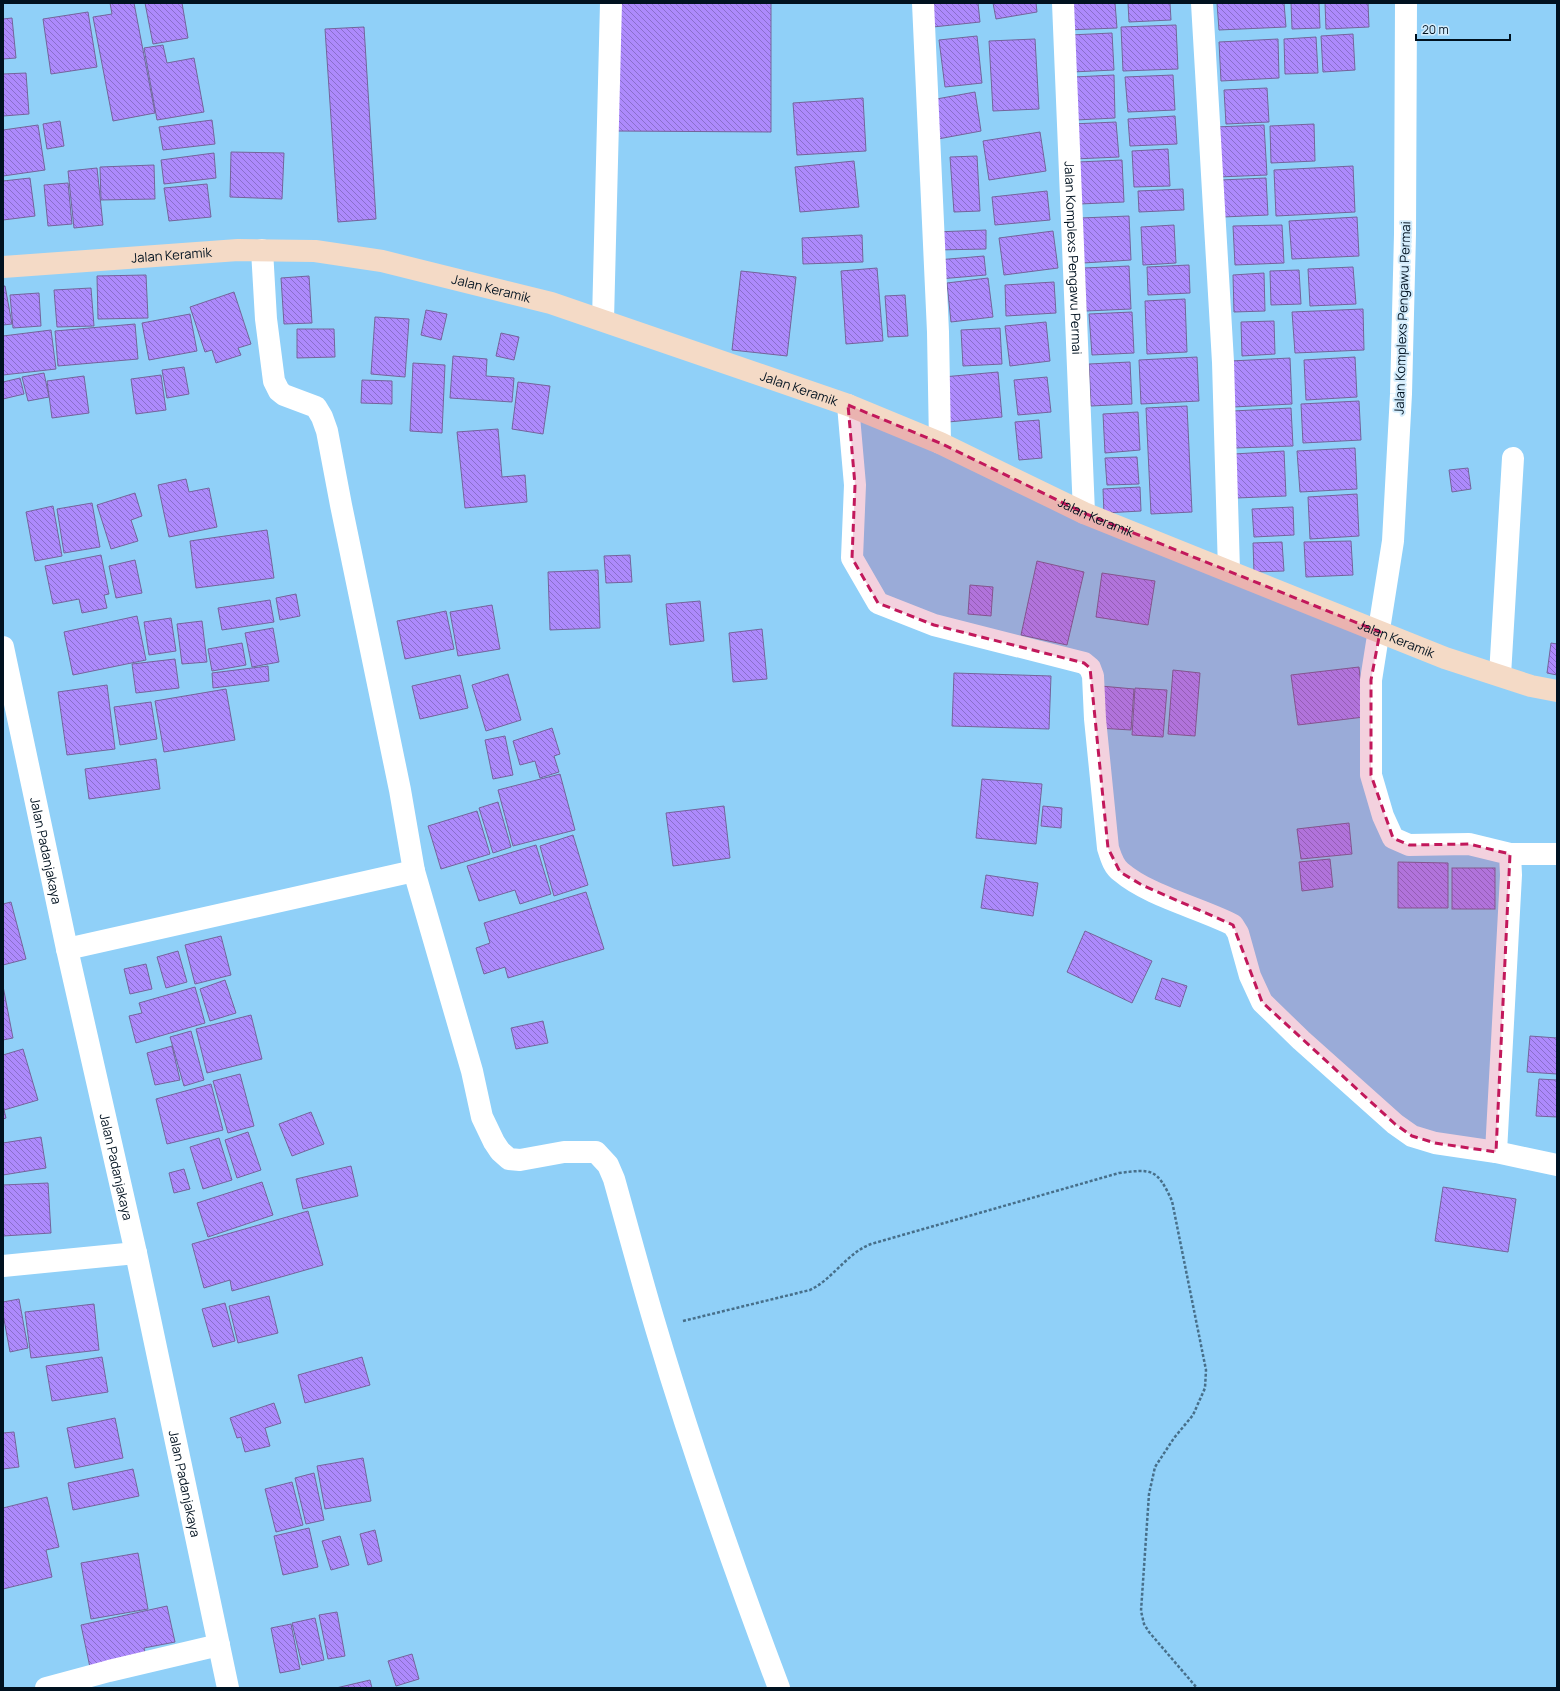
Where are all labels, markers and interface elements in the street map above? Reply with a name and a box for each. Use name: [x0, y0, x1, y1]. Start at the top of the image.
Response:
scale bar: [1416, 16, 1510, 42]
text: 20 m: [1422, 21, 1449, 38]
street label: Jalan Komplexs Pengawu Permai: [1061, 161, 1086, 355]
street label: Jalan Komplexs Pengawu Permai: [1390, 221, 1414, 415]
street label: Jalan Keramik: [131, 243, 213, 267]
street label: Jalan Keramik: [450, 270, 533, 307]
street label: Jalan Keramik: [758, 367, 841, 410]
street label: Jalan Keramik: [1055, 493, 1137, 541]
street label: Jalan Keramik: [1356, 615, 1438, 662]
street label: Jalan Padanjakaya: [26, 795, 66, 906]
street label: Jalan Padanjakaya: [96, 1112, 137, 1222]
street label: Jalan Padanjakaya: [165, 1428, 205, 1539]

